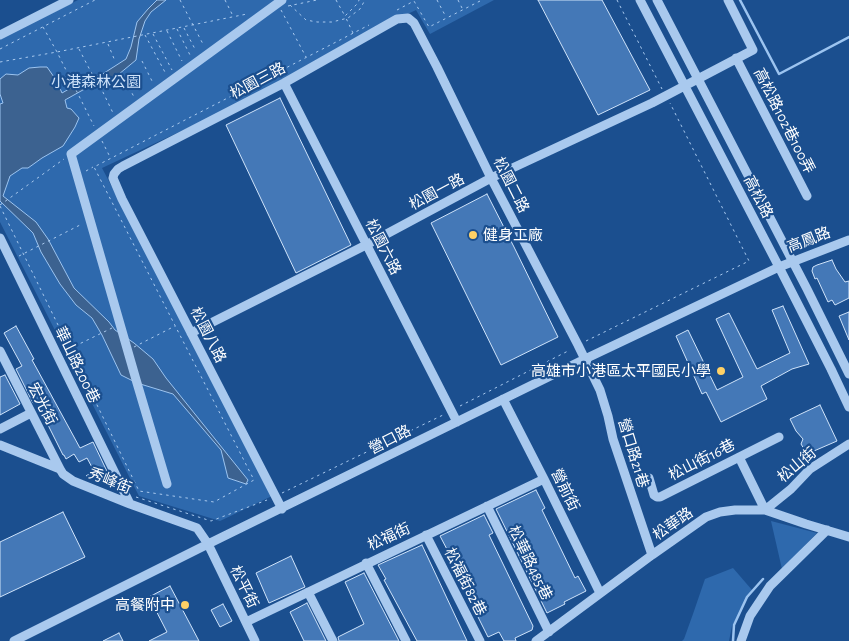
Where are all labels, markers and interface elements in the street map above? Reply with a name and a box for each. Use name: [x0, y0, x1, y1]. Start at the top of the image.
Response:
street label: 松園三路: [227, 59, 289, 103]
street label: 高松路102巷100弄: [750, 65, 818, 177]
park label: 小港森林公園: [51, 73, 141, 91]
street label: 松園二路: [489, 154, 533, 216]
street label: 松園一路: [406, 170, 468, 214]
street label: 高松路: [740, 173, 776, 221]
street label: 松園六路: [361, 216, 405, 278]
street label: 高鳳路: [785, 224, 833, 256]
place label: 健身工廠: [483, 226, 543, 244]
marker: 健身工廠: [467, 229, 479, 241]
street label: 松園八路: [186, 304, 230, 366]
street label: 華山路200巷: [51, 324, 103, 406]
place label: 高雄市小港區太平國民小學: [531, 362, 711, 380]
marker: 高雄市小港區太平國民小學: [715, 365, 727, 377]
street label: 宏光街: [24, 380, 60, 428]
street label: 營口路21巷: [614, 416, 652, 490]
street label: 營口路: [366, 422, 414, 458]
street label: 松山街16巷: [666, 436, 738, 484]
street label: 松山街: [774, 444, 820, 486]
street label: 秀峰街: [86, 464, 134, 498]
street label: 營前街: [547, 466, 583, 514]
street label: 松華路: [649, 504, 697, 544]
street label: 松福街: [365, 519, 413, 555]
street label: 松華路485巷: [504, 523, 556, 603]
street label: 松福街82巷: [440, 545, 490, 619]
street label: 松平街: [226, 563, 262, 611]
place label: 高餐附中: [115, 596, 175, 614]
marker: 高餐附中: [179, 599, 191, 611]

